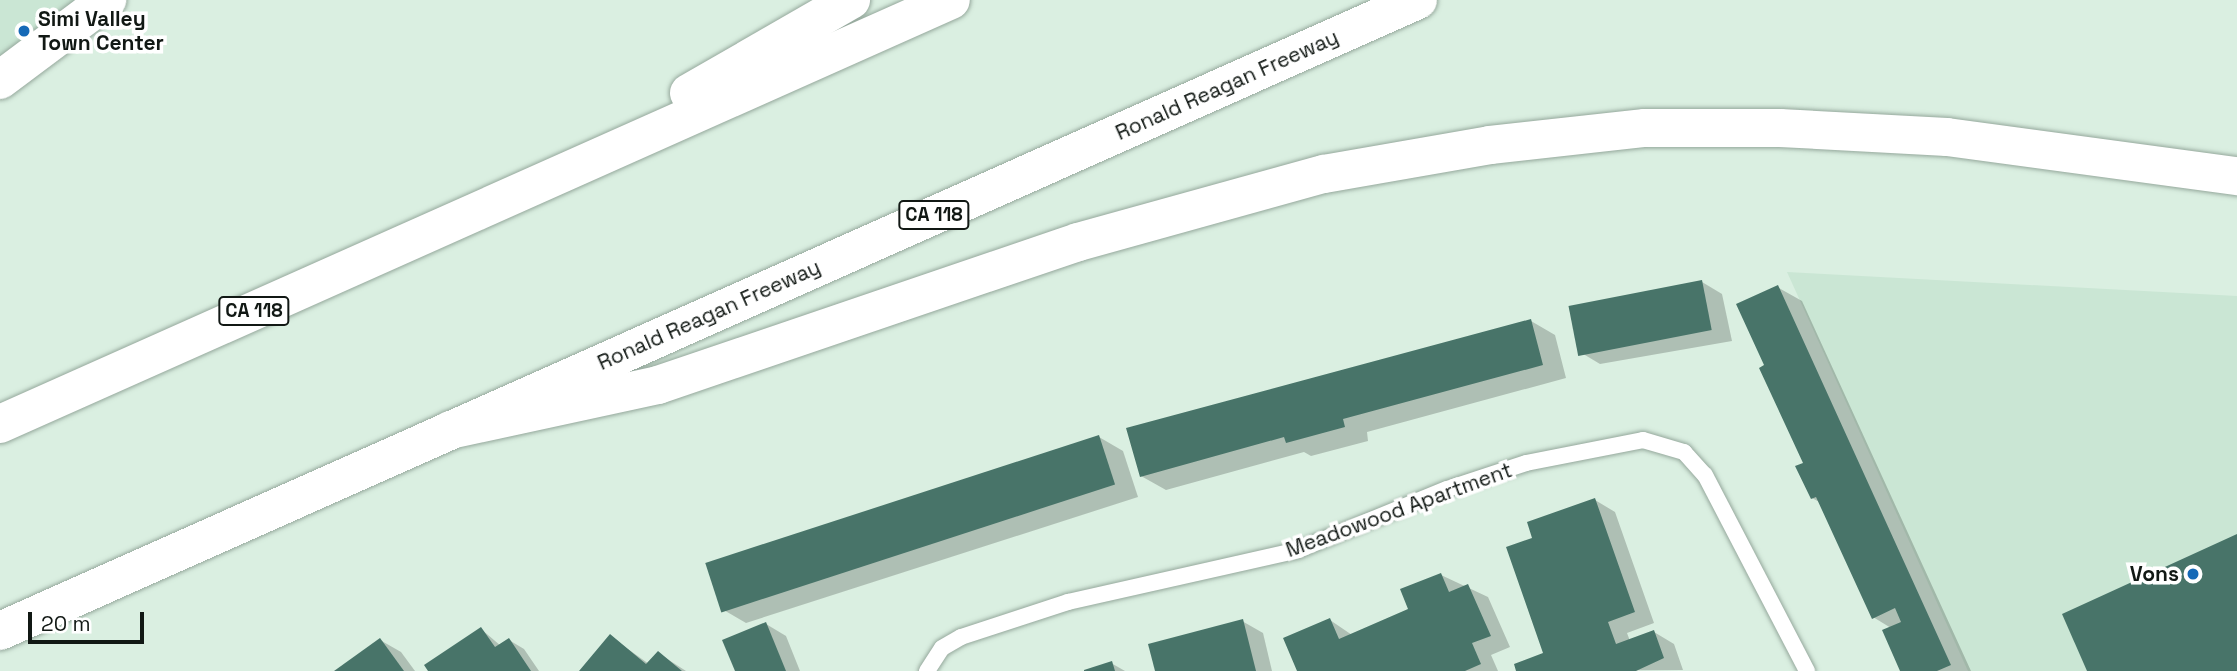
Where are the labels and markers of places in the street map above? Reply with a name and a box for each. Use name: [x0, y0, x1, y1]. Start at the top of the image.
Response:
place label: Simi Valley Town Center: [38, 6, 164, 56]
marker: Simi Valley Town Center: [16, 23, 32, 39]
place label: Vons: [2130, 561, 2179, 587]
marker: Vons: [2185, 566, 2201, 582]

